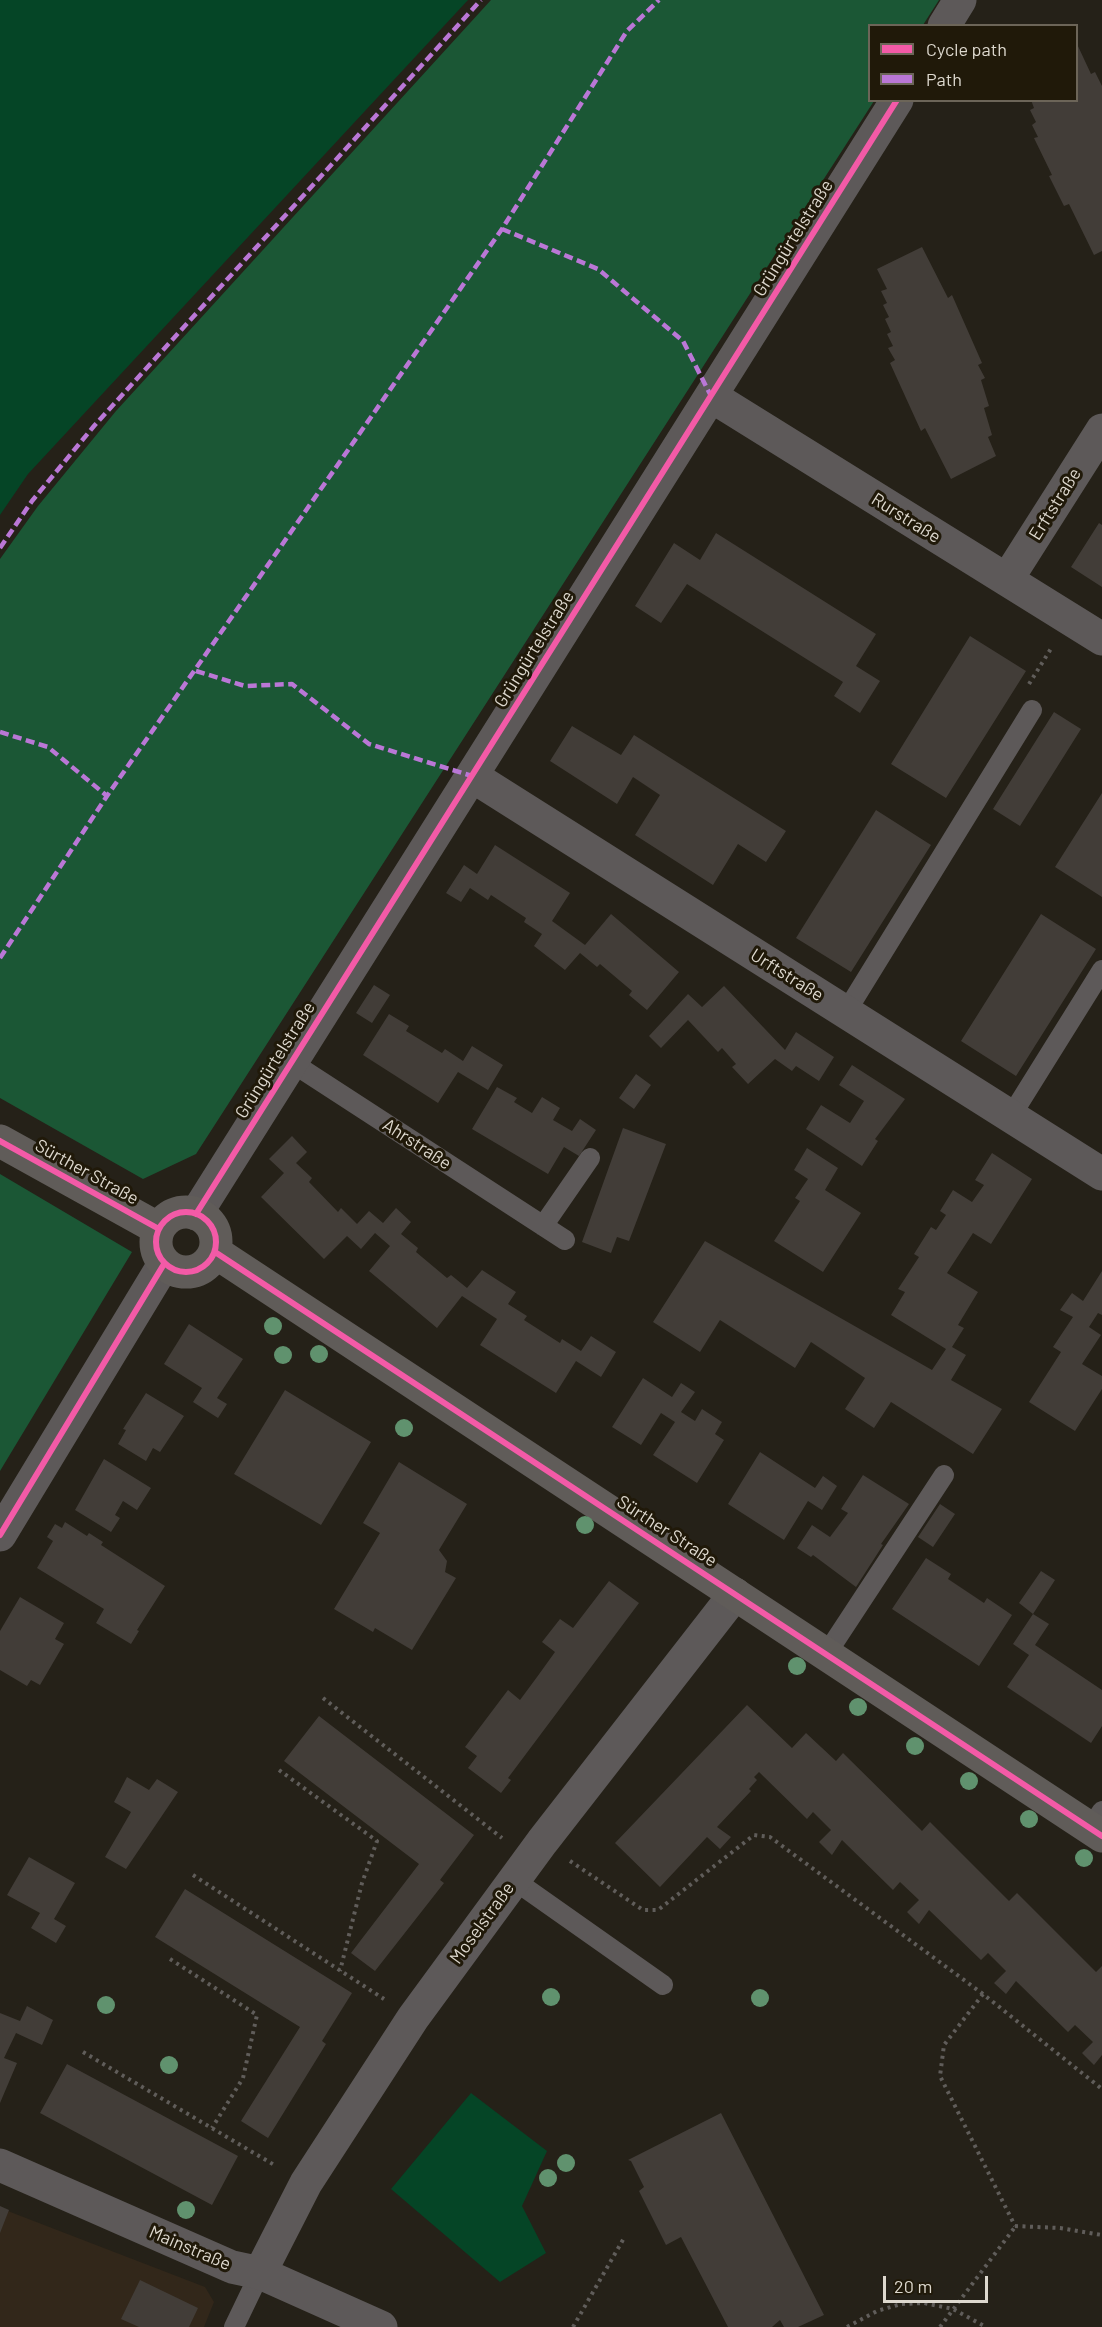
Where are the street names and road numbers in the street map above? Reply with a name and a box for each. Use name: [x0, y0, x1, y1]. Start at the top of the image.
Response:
street label: Grüngürtelstraße: [748, 176, 838, 300]
street label: Erftstraße: [1024, 464, 1086, 544]
street label: Rurstraße: [867, 488, 945, 548]
street label: Grüngürtelstraße: [489, 587, 579, 711]
street label: Urftstraße: [747, 944, 827, 1006]
street label: Grüngürtelstraße: [230, 998, 320, 1122]
street label: Ahrstraße: [379, 1114, 455, 1174]
street label: Sürther Straße: [31, 1135, 143, 1209]
street label: Sürther Straße: [613, 1491, 721, 1571]
street label: Moselstraße: [445, 1878, 519, 1968]
street label: Mainstraße: [146, 2221, 234, 2275]

